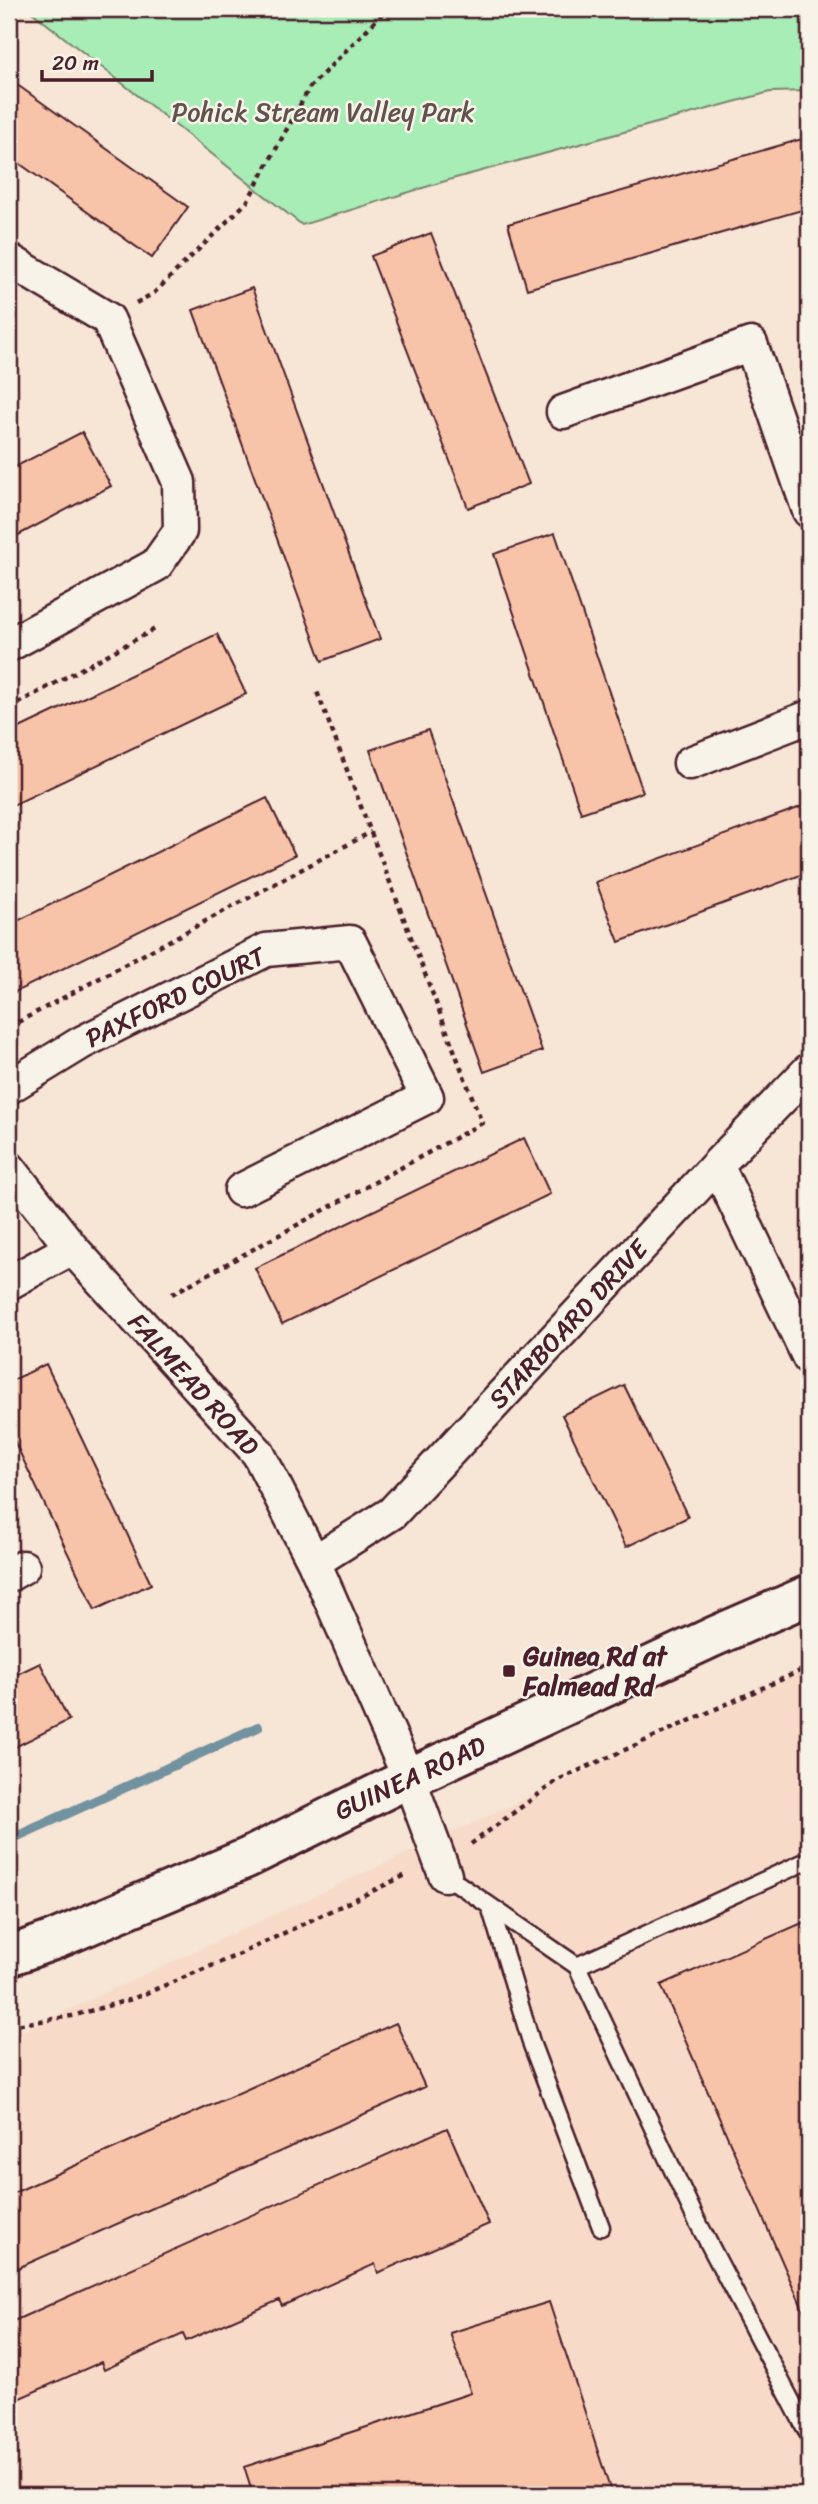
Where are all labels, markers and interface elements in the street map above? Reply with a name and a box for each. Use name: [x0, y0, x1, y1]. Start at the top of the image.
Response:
scale bar: [42, 38, 152, 82]
text: 20 m: [52, 44, 99, 82]
park label: Pohick Stream Valley Park: [171, 89, 475, 135]
street label: PAXFORD COURT: [77, 932, 275, 1061]
street label: STARBOARD DRIVE: [476, 1227, 661, 1420]
street label: FALMEAD ROAD: [116, 1301, 272, 1467]
place label: Guinea Rd at Falmead Rd: [522, 1633, 668, 1709]
marker: Guinea Rd at Falmead Rd: [501, 1663, 517, 1679]
street label: GUINEA ROAD: [327, 1723, 494, 1833]

